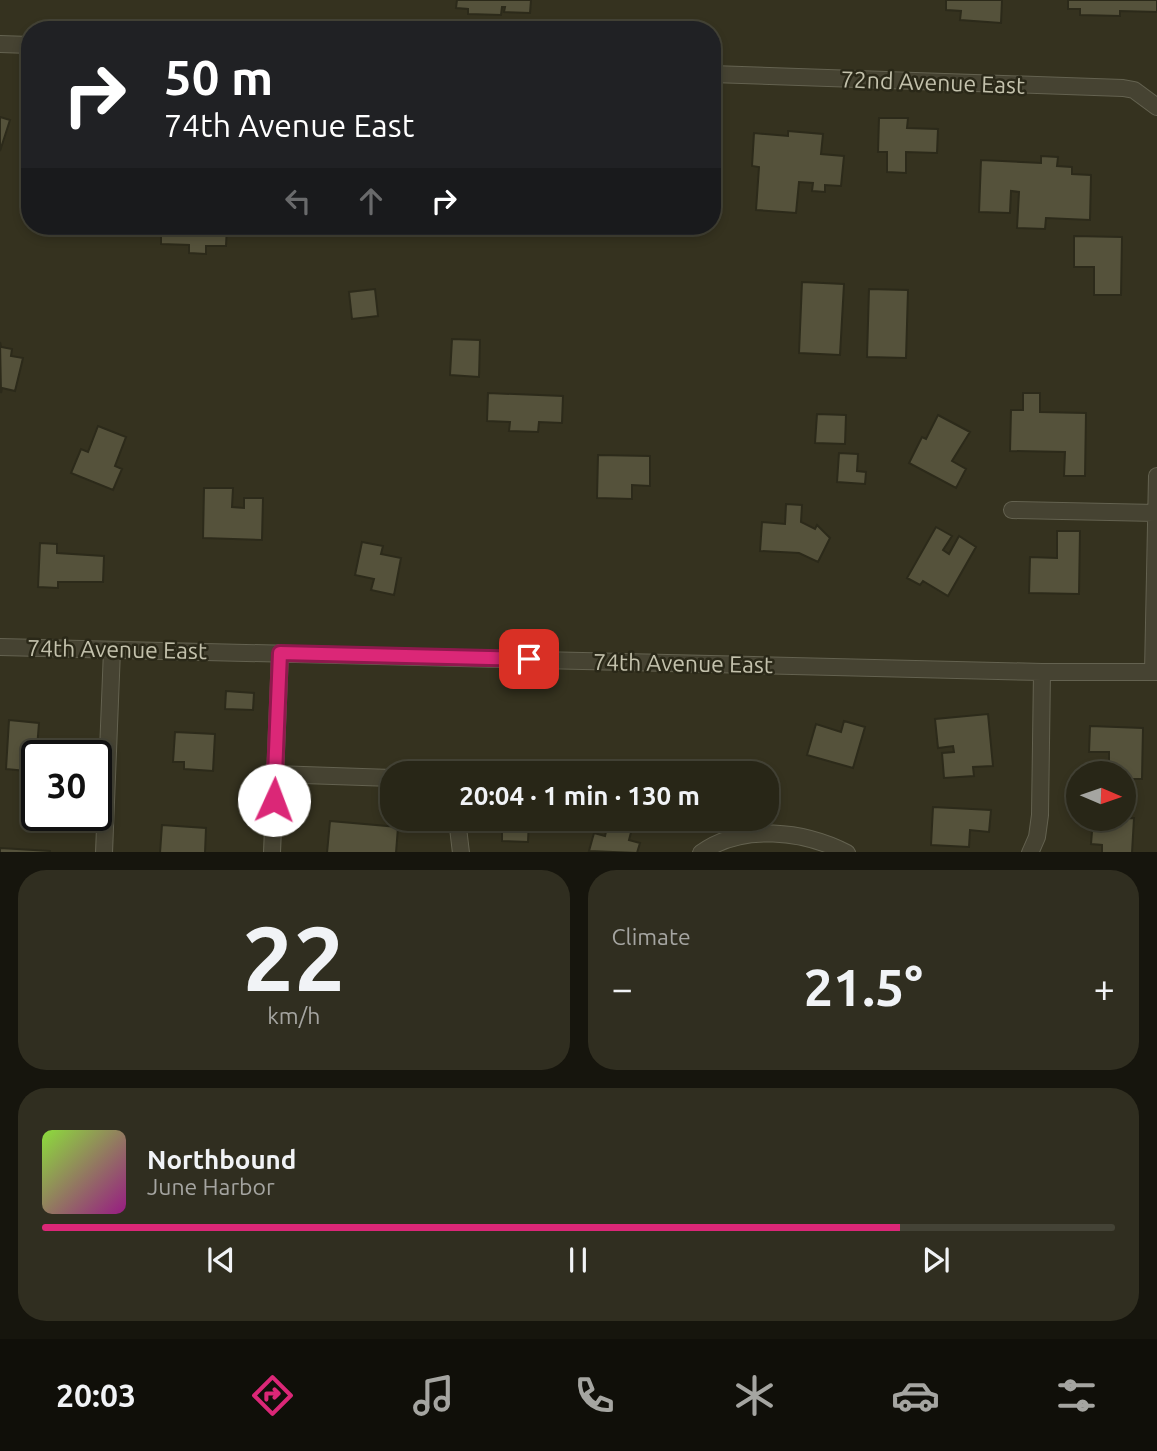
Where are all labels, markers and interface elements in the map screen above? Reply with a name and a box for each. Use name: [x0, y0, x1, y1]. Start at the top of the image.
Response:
icon: right: [49, 49, 140, 140]
text: 50 m: [164, 49, 273, 104]
street label: 72nd Avenue East: [840, 66, 1026, 98]
text: 74th Avenue East: [164, 107, 414, 143]
icon: left: [279, 182, 317, 220]
icon: ahead: [352, 182, 390, 220]
icon: right: [425, 182, 463, 220]
pin: [499, 629, 559, 689]
street label: 74th Avenue East: [27, 635, 207, 663]
icon: arrive: [510, 640, 548, 678]
street label: 74th Avenue East: [593, 649, 773, 677]
speed limit sign: 30: [21, 740, 112, 831]
north arrow: [1066, 761, 1136, 831]
map controls: [1066, 761, 1136, 831]
position arrow: [237, 763, 311, 837]
text: 20:04 · 1 min · 130 m: [459, 781, 700, 810]
text: 22: [242, 906, 345, 1008]
text: Climate: [612, 924, 691, 949]
text: 21.5°: [804, 958, 923, 1016]
text: −: [612, 967, 633, 1009]
text: +: [1094, 967, 1115, 1009]
text: km/h: [267, 1003, 320, 1028]
text: Northbound: [147, 1145, 296, 1174]
text: June Harbor: [147, 1174, 275, 1199]
icon: previous: [202, 1241, 240, 1279]
icon: pause: [559, 1241, 597, 1279]
icon: next: [917, 1241, 955, 1279]
icon: directions: [248, 1371, 297, 1420]
icon: music: [409, 1371, 458, 1420]
icon: phone: [570, 1371, 619, 1420]
icon: climate: [730, 1371, 779, 1420]
icon: car: [891, 1371, 940, 1420]
icon: filters: [1052, 1371, 1101, 1420]
text: 20:03: [56, 1377, 136, 1413]

